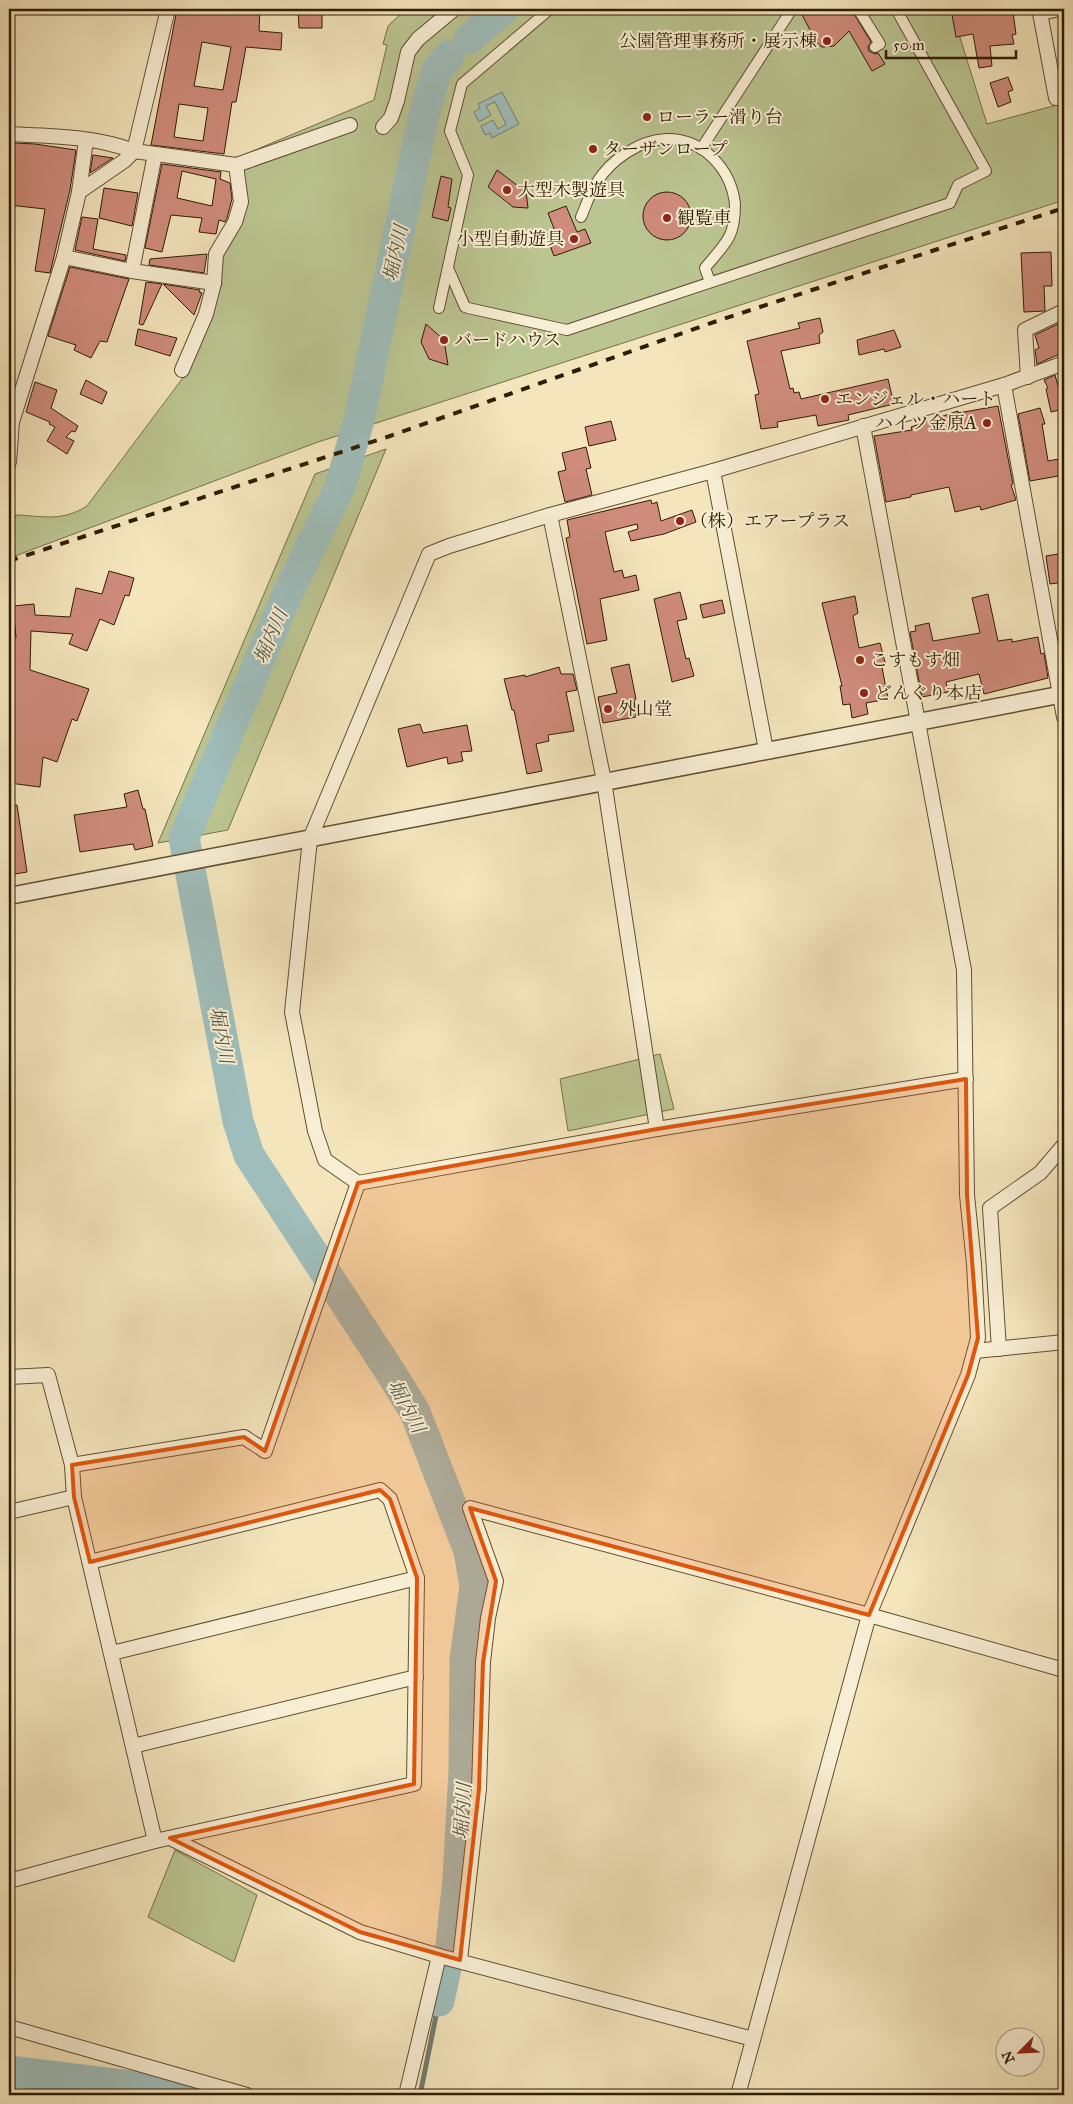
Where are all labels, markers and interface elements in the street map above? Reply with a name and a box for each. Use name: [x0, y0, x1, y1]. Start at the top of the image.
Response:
scale bar: [886, 28, 1016, 60]
place label: 公園管理事務所・展示棟: [619, 30, 817, 52]
marker: 公園管理事務所・展示棟: [821, 35, 833, 47]
text: 50 m: [893, 36, 925, 54]
place label: ローラー滑り台: [657, 106, 783, 128]
marker: ローラー滑り台: [641, 111, 653, 123]
place label: ターザンロープ: [603, 138, 728, 160]
marker: ターザンロープ: [587, 143, 599, 155]
place label: 大型木製遊具: [517, 179, 625, 201]
marker: 大型木製遊具: [501, 184, 513, 196]
place label: 観覧車: [677, 207, 731, 229]
marker: 観覧車: [661, 212, 673, 224]
water label: 堀内川: [378, 221, 413, 283]
place label: 小型自動遊具: [456, 228, 564, 250]
marker: 小型自動遊具: [568, 233, 580, 245]
place label: バードハウス: [454, 329, 561, 351]
marker: バードハウス: [438, 334, 450, 346]
place label: エンジェル・ハート: [835, 388, 996, 410]
marker: エンジェル・ハート: [819, 393, 831, 405]
place label: ハイツ金原A: [875, 412, 977, 434]
marker: ハイツ金原A: [981, 417, 993, 429]
place label: （株）エアープラス: [690, 510, 850, 532]
marker: （株）エアープラス: [674, 515, 686, 527]
water label: 堀内川: [249, 604, 293, 667]
place label: こすもす畑: [870, 649, 960, 671]
marker: こすもす畑: [854, 654, 866, 666]
place label: どんぐり本店: [874, 682, 982, 704]
marker: どんぐり本店: [858, 687, 870, 699]
place label: 外山堂: [618, 698, 672, 720]
marker: 外山堂: [602, 703, 614, 715]
water label: 堀内川: [205, 1005, 239, 1067]
water label: 堀内川: [383, 1376, 431, 1439]
water label: 堀内川: [450, 1780, 476, 1840]
north arrow: [996, 2026, 1046, 2076]
text: N: [998, 2048, 1019, 2066]

